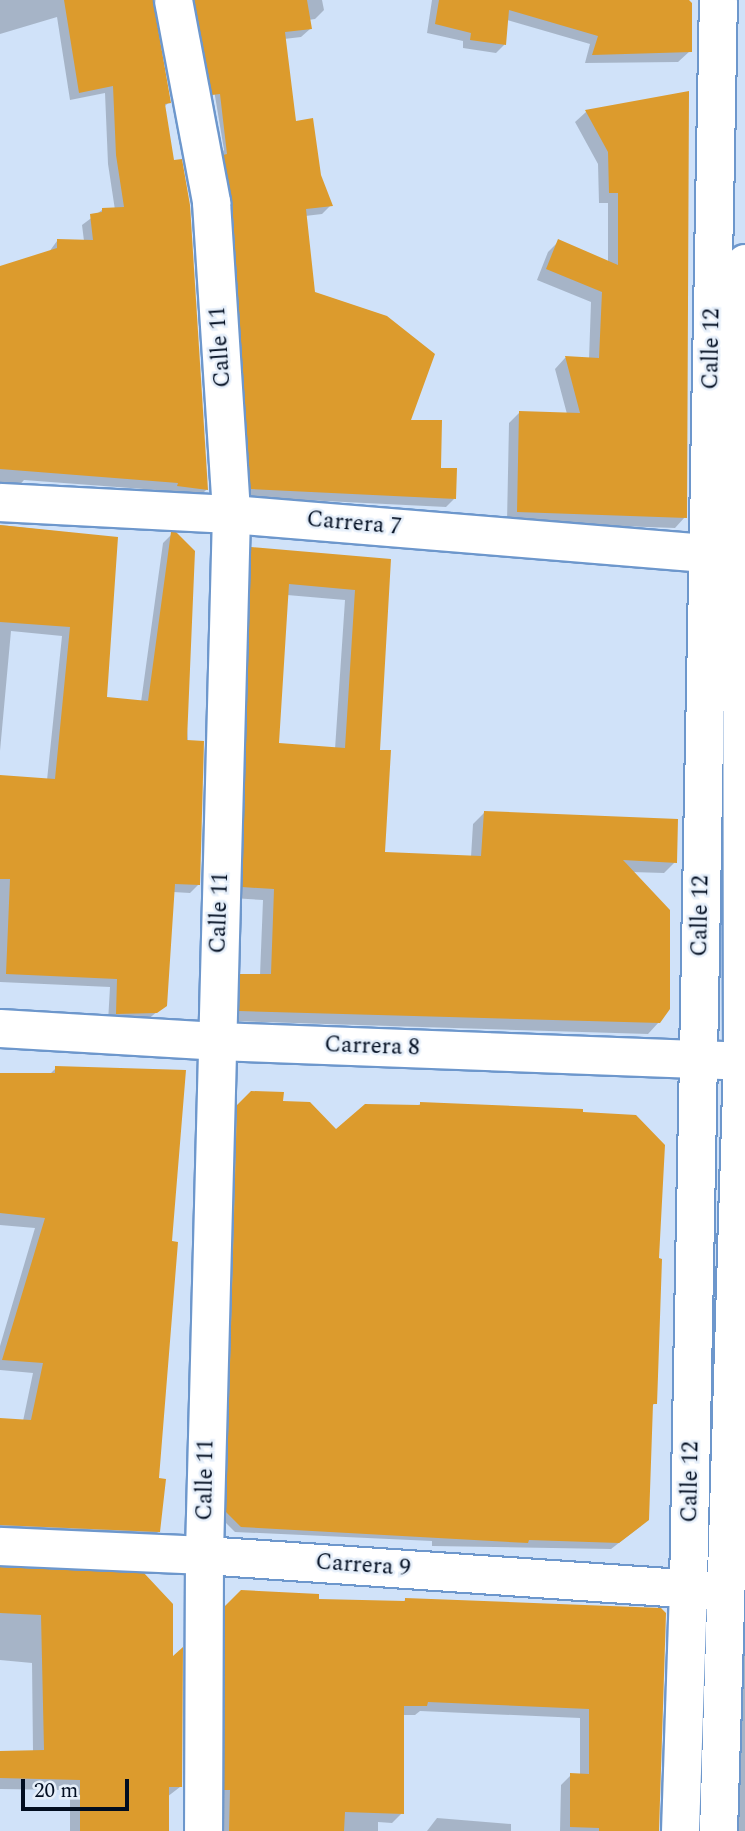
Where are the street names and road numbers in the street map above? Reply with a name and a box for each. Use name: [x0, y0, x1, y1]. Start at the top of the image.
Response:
street label: Calle 11: [204, 306, 238, 388]
street label: Calle 12: [697, 308, 727, 390]
street label: Carrera 7: [305, 506, 403, 542]
street label: Calle 11: [205, 872, 235, 954]
street label: Calle 12: [686, 875, 716, 957]
street label: Carrera 8: [324, 1032, 420, 1062]
street label: Calle 11: [191, 1439, 221, 1521]
street label: Calle 12: [676, 1441, 706, 1523]
street label: Carrera 9: [315, 1549, 411, 1583]

